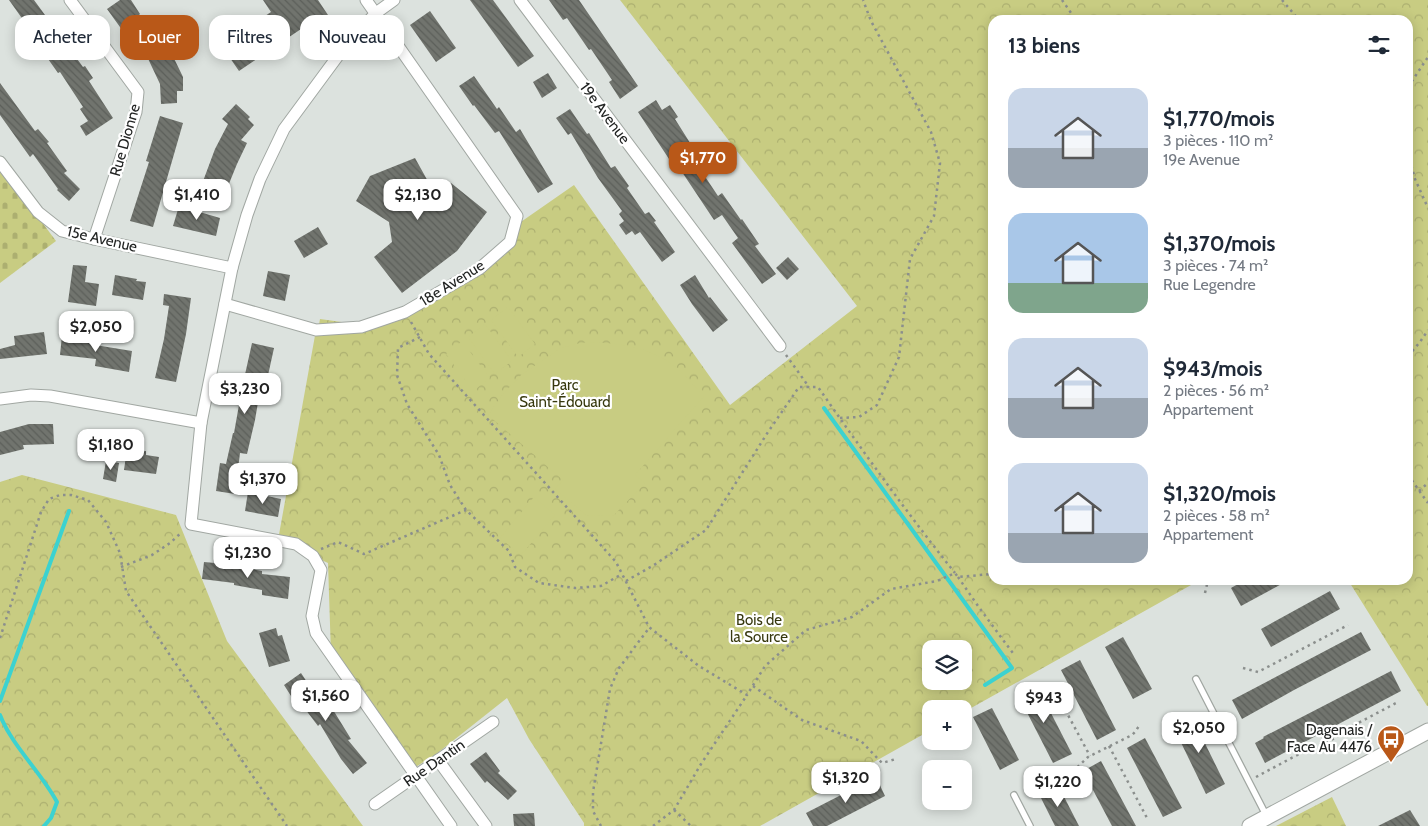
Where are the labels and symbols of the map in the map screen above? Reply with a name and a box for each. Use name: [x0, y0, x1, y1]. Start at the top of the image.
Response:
street label: 19e Avenue: [576, 79, 634, 147]
street label: Rue Dionne: [106, 101, 144, 178]
pin: $1,770: [662, 142, 744, 184]
pin: $1,410: [156, 178, 238, 221]
pin: $2,130: [377, 178, 459, 221]
street label: 15e Avenue: [65, 222, 139, 256]
street label: 18e Avenue: [416, 256, 488, 310]
pin: $2,050: [55, 310, 137, 353]
pin: $3,230: [204, 372, 286, 415]
park label: Parc Saint-Édouard: [519, 376, 611, 411]
pin: $1,180: [70, 428, 152, 471]
pin: $1,370: [222, 462, 304, 505]
pin: $1,230: [207, 536, 289, 579]
park label: Bois de la Source: [730, 611, 788, 646]
pin: $1,560: [285, 680, 367, 722]
pin: $943: [1014, 682, 1074, 724]
pin: $2,050: [1158, 712, 1240, 754]
place label: Dagenais / Face Au 4476: [1287, 721, 1373, 756]
bus stop icon: Dagenais / Face Au 4476: [1376, 724, 1406, 763]
street label: Rue Dantin: [400, 735, 468, 791]
pin: $1,320: [805, 762, 887, 804]
pin: $1,220: [1017, 766, 1099, 808]

